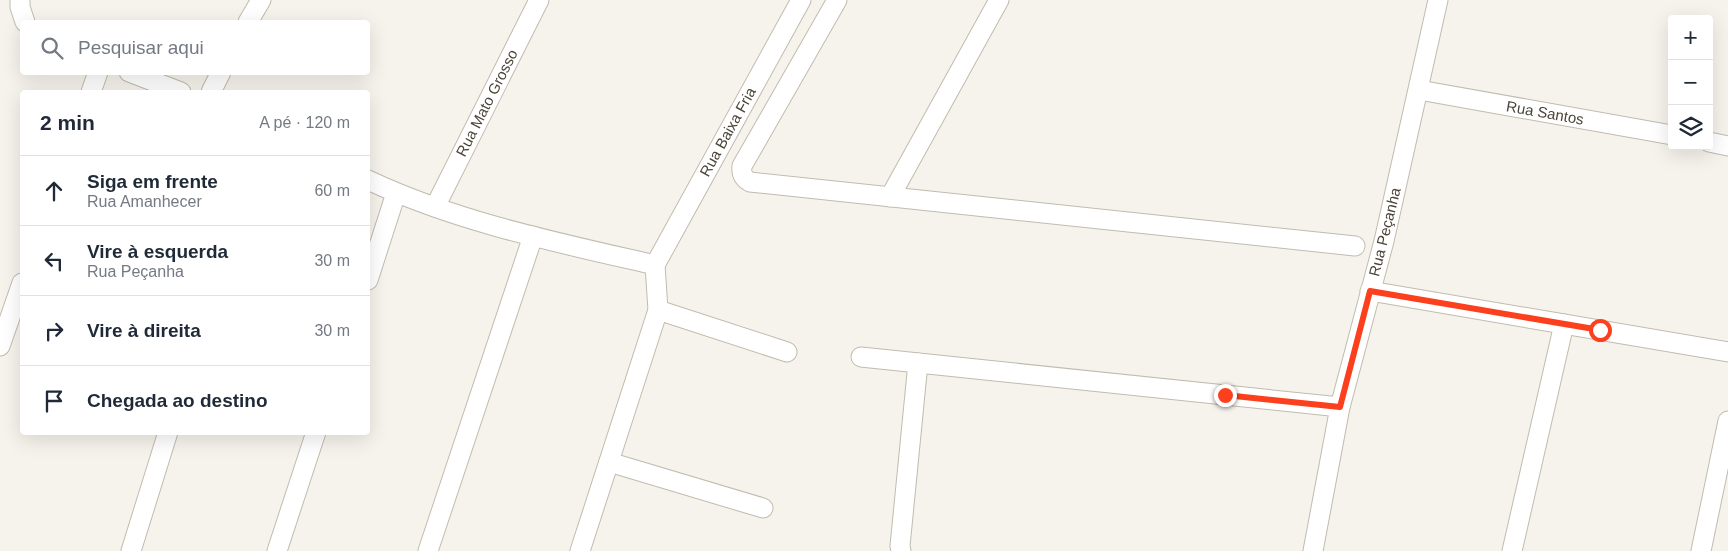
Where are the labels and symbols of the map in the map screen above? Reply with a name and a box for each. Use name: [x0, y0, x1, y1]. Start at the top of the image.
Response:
street label: Rua Mato Grosso: [452, 47, 521, 159]
street label: Rua Baixa Fria: [696, 84, 759, 179]
street label: Rua Santos: [1505, 97, 1585, 128]
street label: Rua Peçanha: [1365, 185, 1404, 278]
route start: [1589, 319, 1612, 342]
route end: [1214, 384, 1237, 407]

